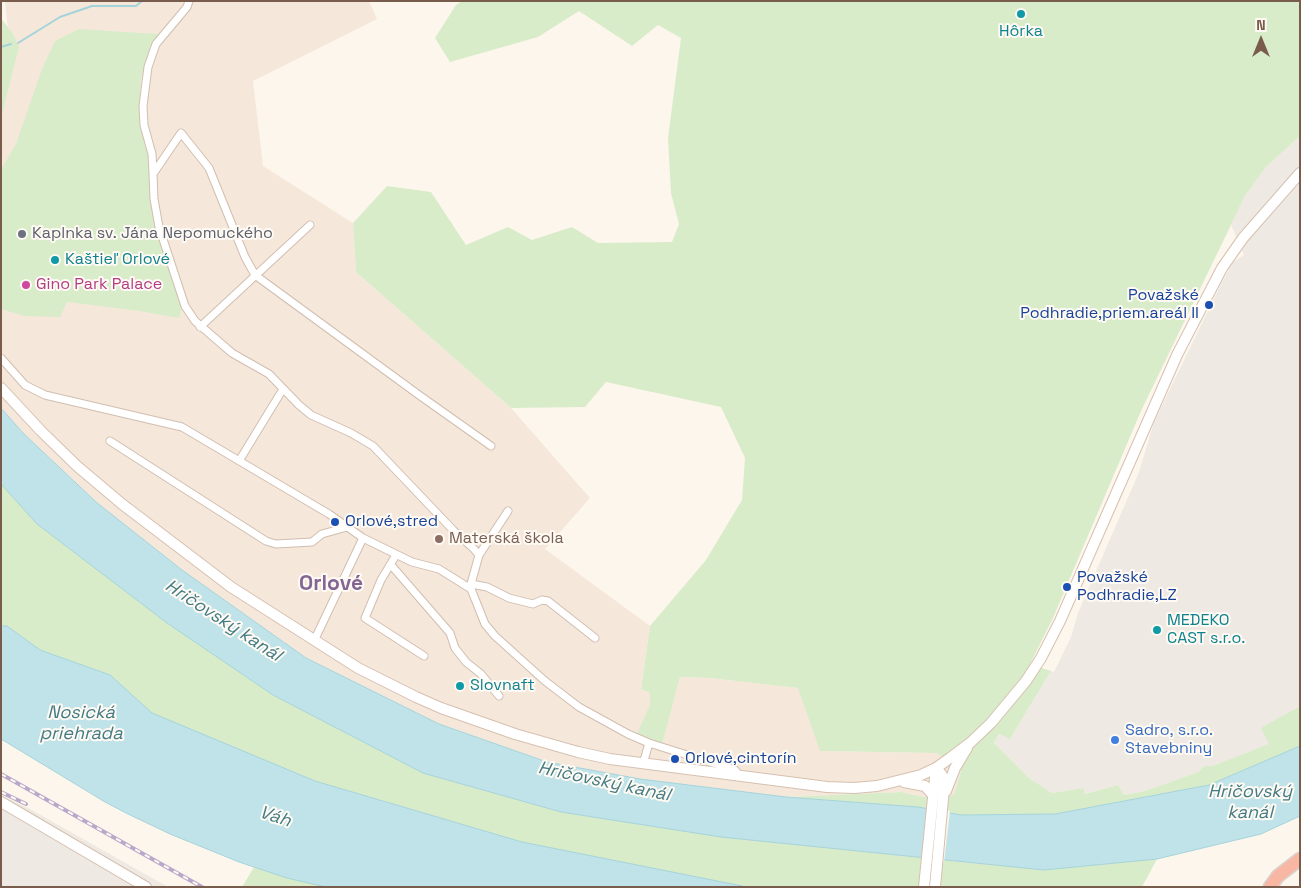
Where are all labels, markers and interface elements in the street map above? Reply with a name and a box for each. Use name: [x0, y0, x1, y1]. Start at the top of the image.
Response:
marker: Hôrka: [1015, 8, 1027, 20]
north arrow: [1236, 15, 1286, 65]
text: N: [1256, 16, 1266, 34]
place label: Hôrka: [999, 22, 1043, 42]
place label: Kaplnka sv. Jána Nepomuckého: [32, 224, 273, 244]
marker: Kaplnka sv. Jána Nepomuckého: [16, 228, 28, 240]
place label: Kaštieľ Orlové: [65, 250, 170, 270]
marker: Kaštieľ Orlové: [49, 254, 61, 266]
place label: Gino Park Palace: [36, 275, 162, 295]
marker: Gino Park Palace: [20, 279, 32, 291]
place label: Považské Podhradie,priem.areál II: [1020, 286, 1199, 324]
marker: Považské Podhradie,priem.areál II: [1203, 299, 1215, 311]
place label: Orlové,stred: [345, 512, 438, 532]
marker: Orlové,stred: [329, 516, 341, 528]
place label: Materská škola: [449, 529, 564, 549]
marker: Materská škola: [433, 533, 445, 545]
place label: Považské Podhradie,LZ: [1077, 568, 1177, 606]
district label: Orlové: [299, 571, 363, 597]
water label: Hričovský kanál: [161, 575, 285, 667]
marker: Považské Podhradie,LZ: [1061, 581, 1073, 593]
place label: MEDEKO CAST s.r.o.: [1167, 611, 1245, 649]
marker: MEDEKO CAST s.r.o.: [1151, 624, 1163, 636]
place label: Slovnaft: [470, 676, 535, 696]
marker: Slovnaft: [454, 680, 466, 692]
water label: Nosická priehrada: [39, 702, 123, 744]
place label: Sadro, s.r.o. Stavebniny: [1125, 721, 1213, 759]
marker: Sadro, s.r.o. Stavebniny: [1109, 734, 1121, 746]
place label: Orlové,cintorín: [685, 749, 797, 769]
marker: Orlové,cintorín: [669, 753, 681, 765]
water label: Hričovský kanál: [536, 757, 672, 807]
water label: Hričovský kanál: [1208, 781, 1292, 824]
water label: Váh: [257, 802, 293, 832]

